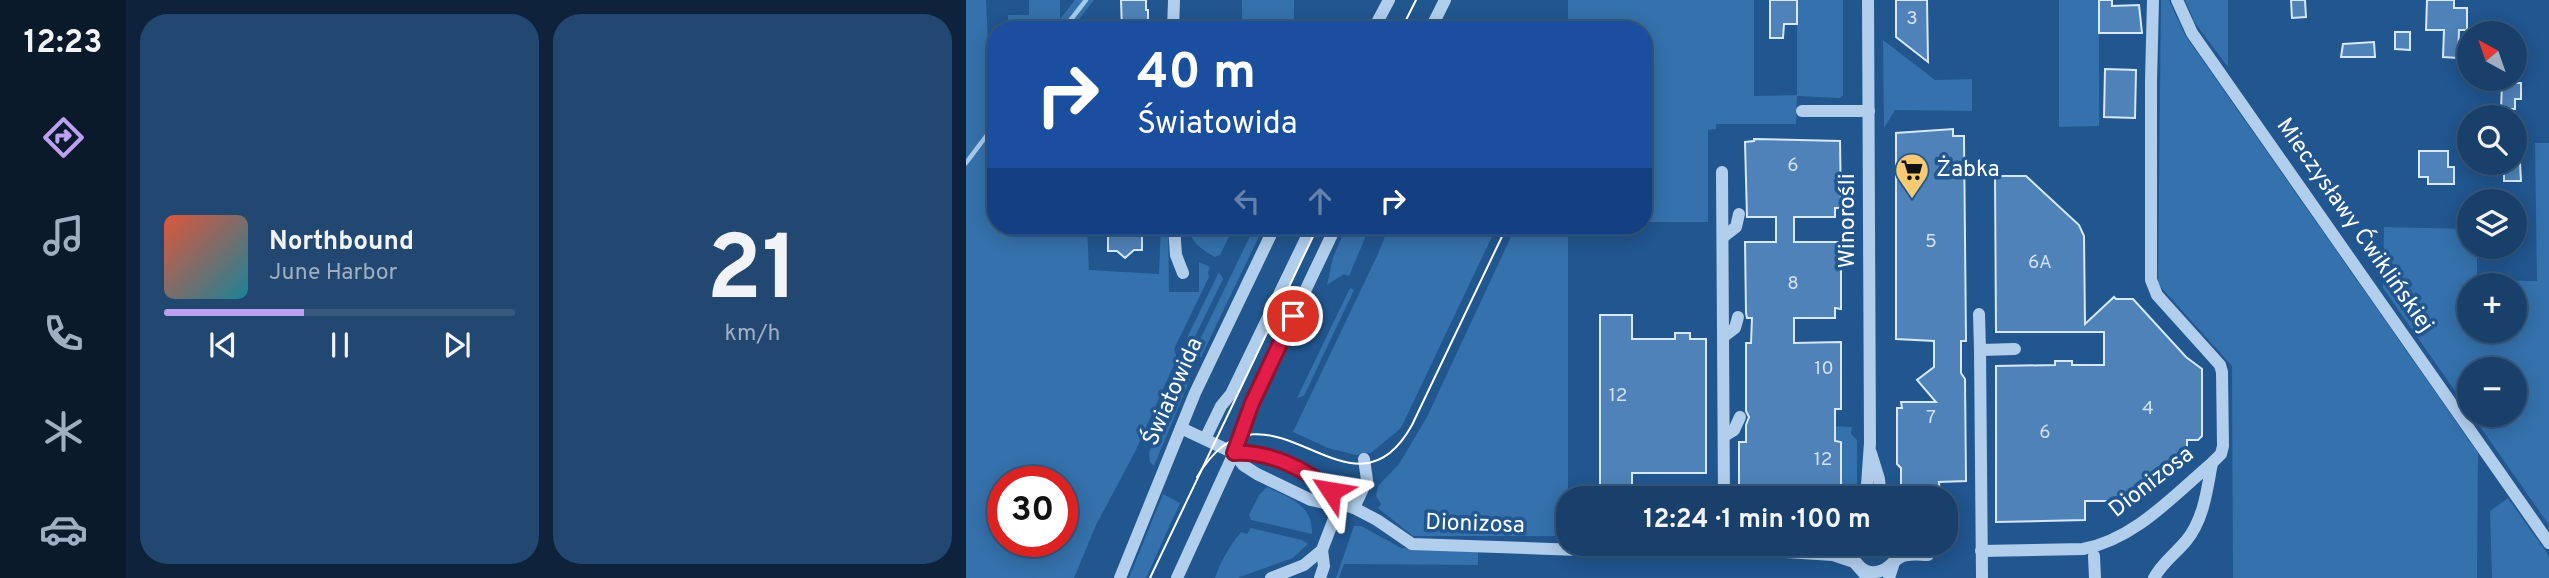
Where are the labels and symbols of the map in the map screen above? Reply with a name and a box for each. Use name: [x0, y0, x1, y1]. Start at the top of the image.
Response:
house number: 3: [1906, 7, 1918, 31]
north arrow: [2457, 21, 2527, 91]
street label: Mieczysławy Ćwiklińskiej: [2269, 112, 2441, 339]
supermarket icon: Żabka: [1893, 151, 1931, 200]
house number: 6: [1787, 154, 1799, 178]
place label: Żabka: [1936, 155, 2000, 185]
street label: Winorośli: [1834, 173, 1863, 269]
house number: 5: [1925, 230, 1937, 254]
house number: 6A: [2028, 251, 2052, 275]
house number: 8: [1787, 272, 1799, 296]
pin: [1263, 286, 1323, 346]
street label: Światowida: [1135, 333, 1211, 451]
house number: 10: [1814, 357, 1834, 381]
house number: 12: [1609, 384, 1627, 408]
house number: 4: [2142, 397, 2154, 421]
house number: 7: [1926, 406, 1936, 430]
house number: 6: [2039, 421, 2051, 445]
street label: Dionizosa: [2104, 441, 2200, 525]
house number: 12: [1814, 448, 1832, 472]
position arrow: [1294, 454, 1368, 528]
speed limit sign: 30: [987, 466, 1078, 557]
street label: Dionizosa: [1425, 509, 1525, 541]

